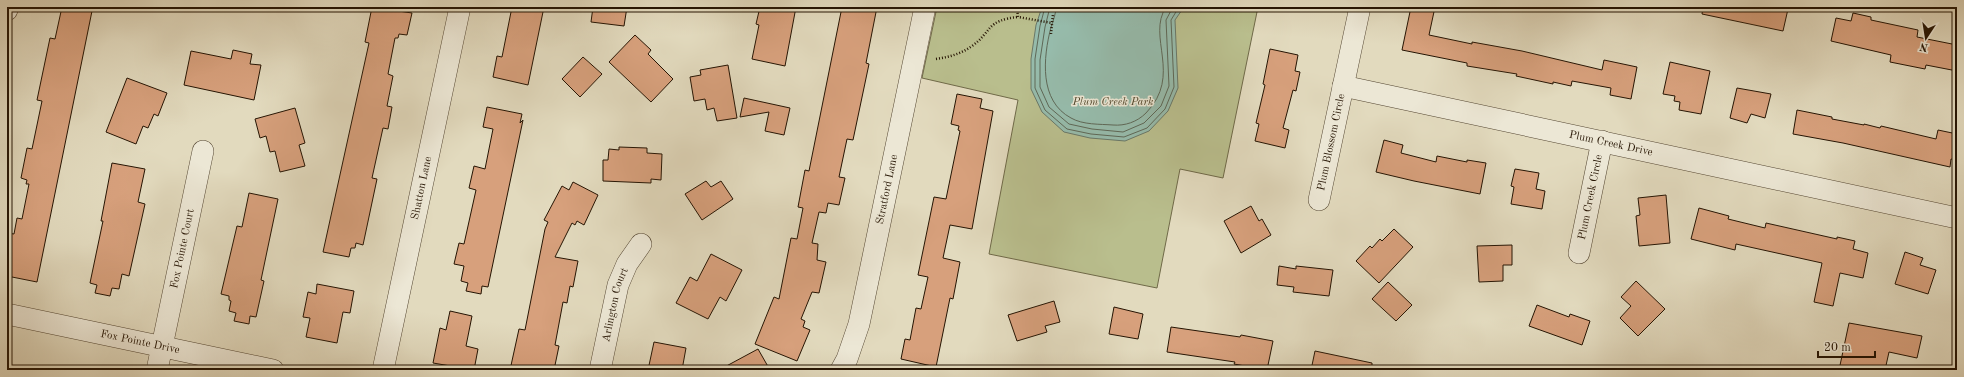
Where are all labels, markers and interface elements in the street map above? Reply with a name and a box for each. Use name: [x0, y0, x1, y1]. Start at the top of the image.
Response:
north arrow: [1906, 18, 1946, 58]
text: N: [1918, 40, 1929, 53]
street label: Plum Blossom Circle: [1316, 93, 1347, 192]
park label: Plum Creek Park: [1072, 97, 1154, 108]
street label: Plum Creek Drive: [1568, 129, 1654, 158]
street label: Stratford Lane: [874, 154, 900, 225]
street label: Plum Creek Circle: [1576, 154, 1605, 241]
street label: Shatton Lane: [410, 155, 434, 221]
street label: Fox Pointe Court: [169, 208, 196, 289]
street label: Arlington Court: [601, 266, 630, 343]
street label: Fox Pointe Drive: [100, 328, 181, 356]
scale bar: [1818, 333, 1875, 359]
text: 20 m: [1824, 342, 1851, 354]

